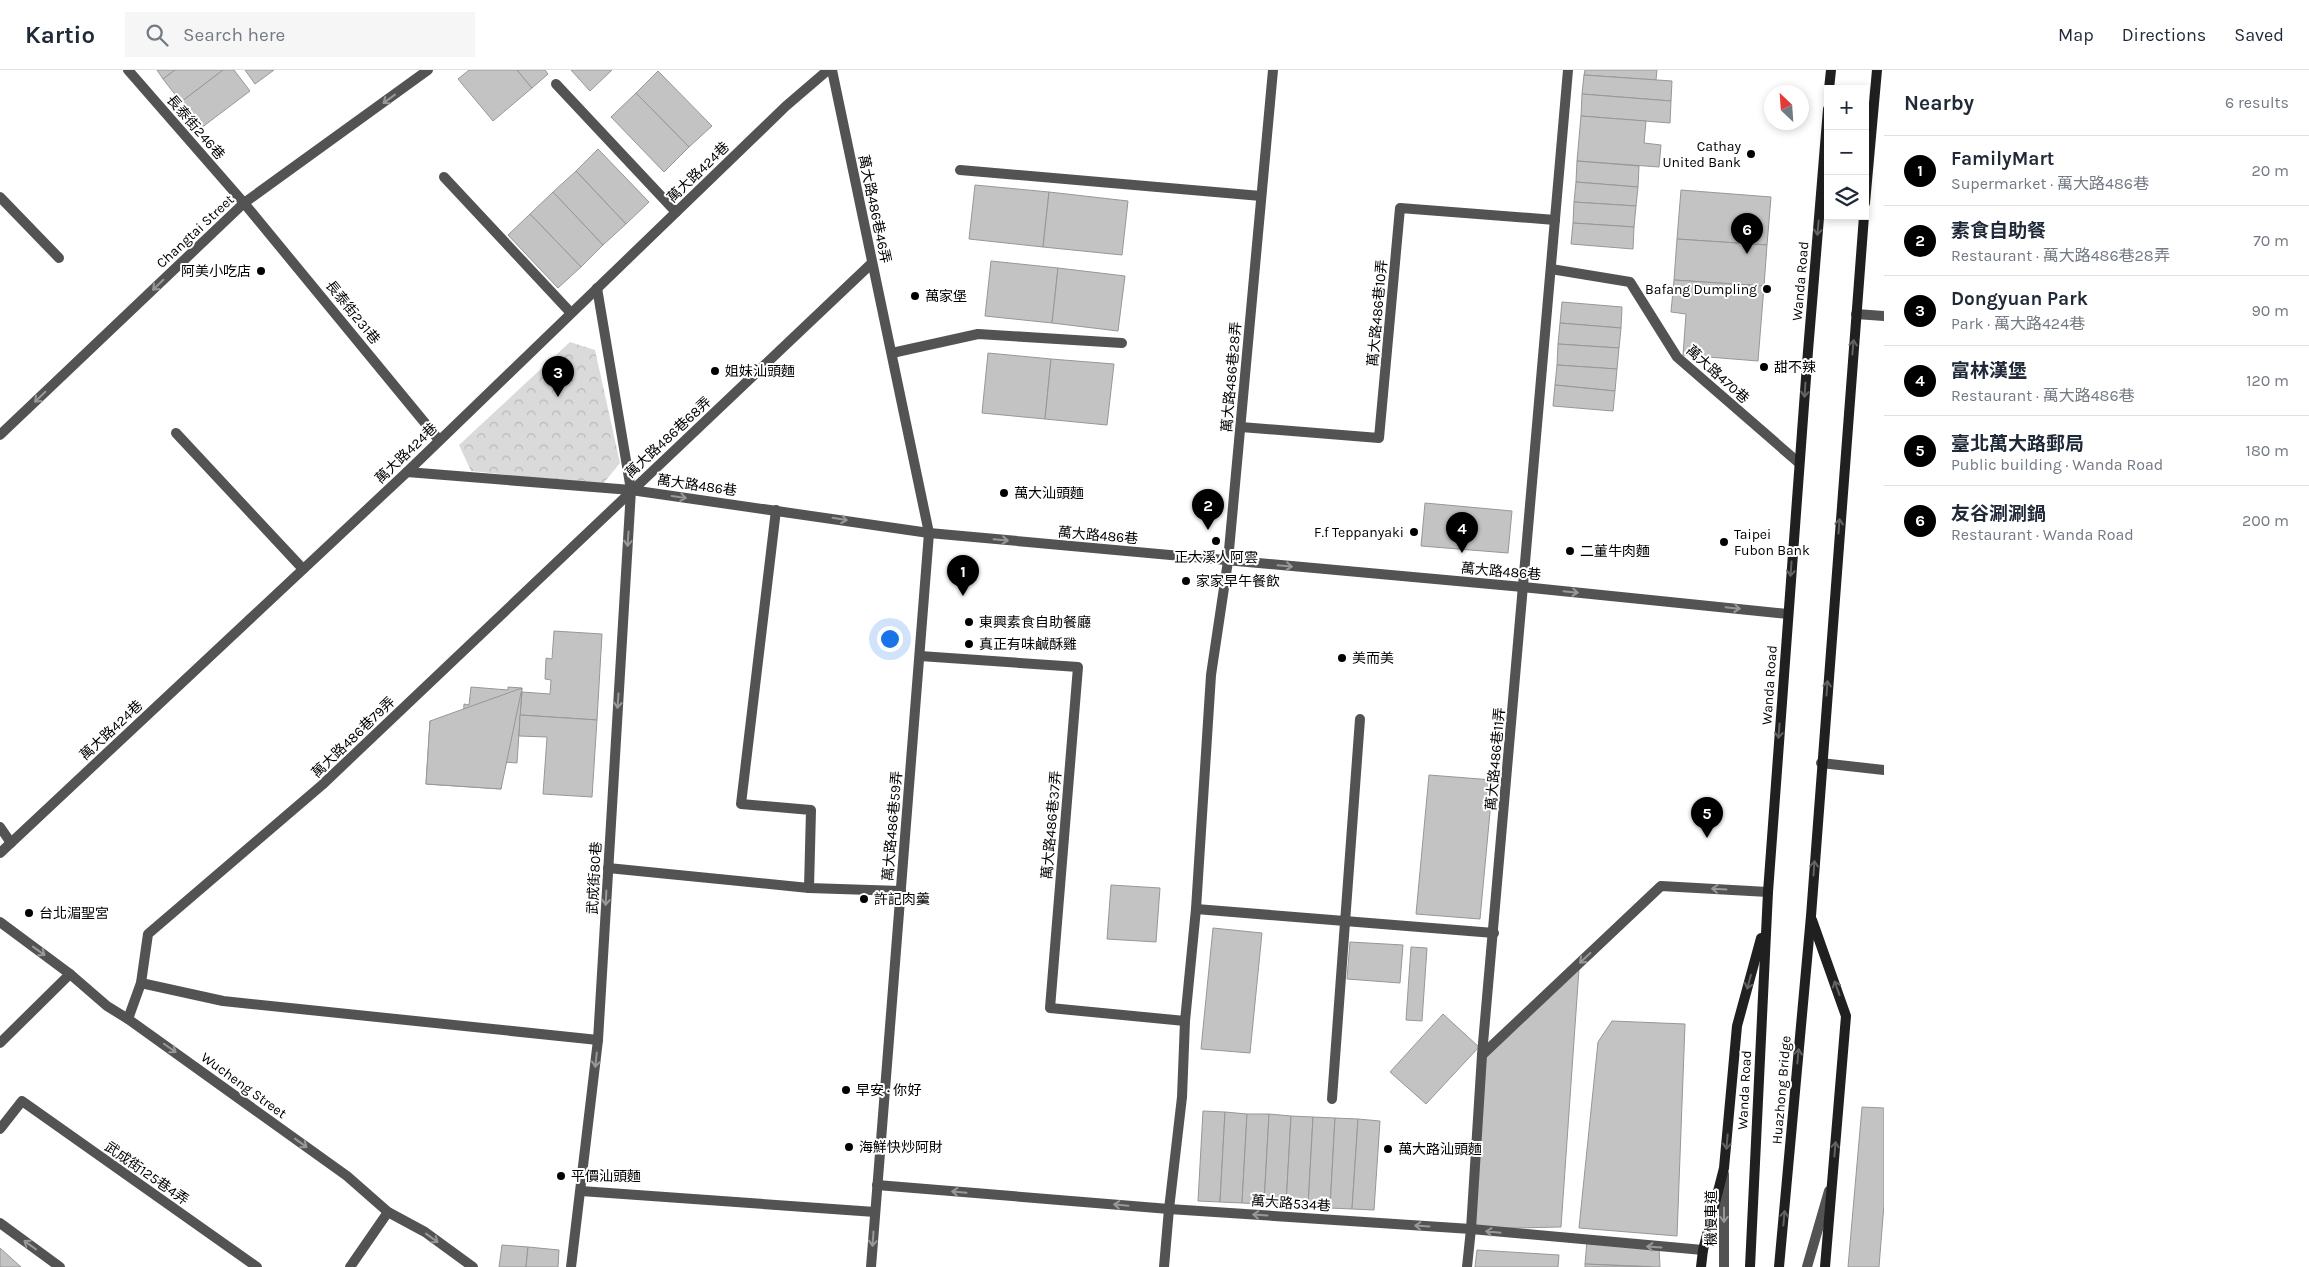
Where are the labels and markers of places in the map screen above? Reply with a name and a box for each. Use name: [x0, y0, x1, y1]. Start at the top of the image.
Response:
place label: Cathay United Bank: [1662, 138, 1741, 171]
marker: Cathay United Bank: [1745, 148, 1757, 160]
pin: 6: [1731, 213, 1763, 254]
place label: 阿美小吃店: [181, 263, 251, 280]
marker: 阿美小吃店: [255, 265, 267, 277]
place label: Bafang Dumpling: [1645, 281, 1757, 298]
marker: Bafang Dumpling: [1761, 283, 1773, 295]
place label: 萬家堡: [925, 288, 967, 305]
marker: 萬家堡: [909, 290, 921, 302]
pin: 3: [542, 356, 574, 397]
place label: 甜不辣: [1774, 359, 1816, 376]
marker: 甜不辣: [1758, 361, 1770, 373]
place label: 姐妹汕頭麵: [725, 363, 795, 380]
marker: 姐妹汕頭麵: [709, 365, 721, 377]
place label: 萬大汕頭麵: [1014, 485, 1084, 502]
marker: 萬大汕頭麵: [998, 487, 1010, 499]
pin: 2: [1192, 489, 1224, 530]
pin: 4: [1446, 512, 1478, 553]
place label: F.f Teppanyaki: [1314, 524, 1404, 541]
marker: F.f Teppanyaki: [1408, 526, 1420, 538]
place label: Taipei Fubon Bank: [1734, 526, 1810, 559]
marker: 正大溪人阿雲: [1210, 535, 1222, 547]
marker: Taipei Fubon Bank: [1718, 536, 1730, 548]
place label: 二董牛肉麵: [1580, 543, 1650, 560]
marker: 二董牛肉麵: [1564, 545, 1576, 557]
place label: 正大溪人阿雲: [1174, 549, 1258, 566]
pin: 1: [947, 555, 979, 596]
place label: 家家早午餐飲: [1196, 573, 1280, 590]
marker: 家家早午餐飲: [1180, 575, 1192, 587]
place label: 東興素食自助餐廳: [979, 614, 1091, 631]
marker: 東興素食自助餐廳: [963, 616, 975, 628]
place label: 真正有味鹹酥雞: [979, 636, 1077, 653]
marker: 真正有味鹹酥雞: [963, 638, 975, 650]
place label: 美而美: [1352, 650, 1394, 667]
marker: 美而美: [1336, 652, 1348, 664]
pin: 5: [1691, 797, 1723, 838]
place label: 許記肉羹: [874, 891, 930, 908]
marker: 許記肉羹: [858, 893, 870, 905]
place label: 台北湄聖宮: [39, 905, 109, 922]
marker: 台北湄聖宮: [23, 907, 35, 919]
place label: 早安 · 你好: [856, 1082, 921, 1099]
marker: 早安 · 你好: [840, 1084, 852, 1096]
place label: 海鮮快炒阿財: [859, 1139, 943, 1156]
marker: 海鮮快炒阿財: [843, 1141, 855, 1153]
place label: 萬大路汕頭麵: [1398, 1141, 1482, 1158]
marker: 萬大路汕頭麵: [1382, 1143, 1394, 1155]
place label: 平價汕頭麵: [571, 1168, 641, 1185]
marker: 平價汕頭麵: [555, 1170, 567, 1182]

